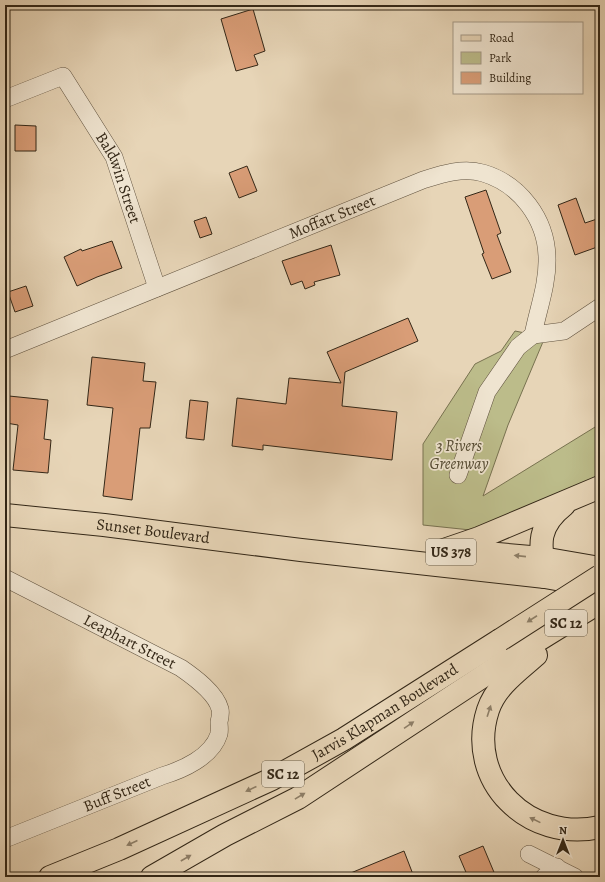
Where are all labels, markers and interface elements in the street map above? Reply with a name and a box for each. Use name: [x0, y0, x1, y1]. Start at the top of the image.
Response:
legend: [453, 22, 583, 94]
text: Road: [489, 30, 515, 46]
text: Park: [489, 50, 512, 66]
text: Building: [489, 70, 531, 86]
street label: Baldwin Street: [90, 128, 146, 226]
street label: Moffatt Street: [285, 190, 379, 244]
park label: 3 Rivers Greenway: [430, 435, 488, 475]
street label: Sunset Boulevard: [95, 513, 211, 549]
road number: US 378: [426, 539, 476, 565]
one-way arrow: [514, 553, 526, 559]
street label: Leaphart Street: [80, 609, 180, 675]
road number: SC 12: [545, 610, 587, 636]
one-way arrow: [526, 616, 538, 623]
street label: Jarvis Klapman Boulevard: [308, 658, 463, 766]
one-way arrow: [486, 705, 492, 717]
one-way arrow: [404, 721, 414, 729]
road number: SC 12: [262, 761, 304, 787]
street label: Buff Street: [80, 771, 154, 817]
one-way arrow: [245, 786, 256, 792]
one-way arrow: [294, 793, 306, 800]
one-way arrow: [529, 817, 540, 824]
north arrow: [543, 820, 583, 860]
text: N: [559, 823, 567, 838]
one-way arrow: [127, 840, 138, 846]
one-way arrow: [180, 854, 192, 861]

